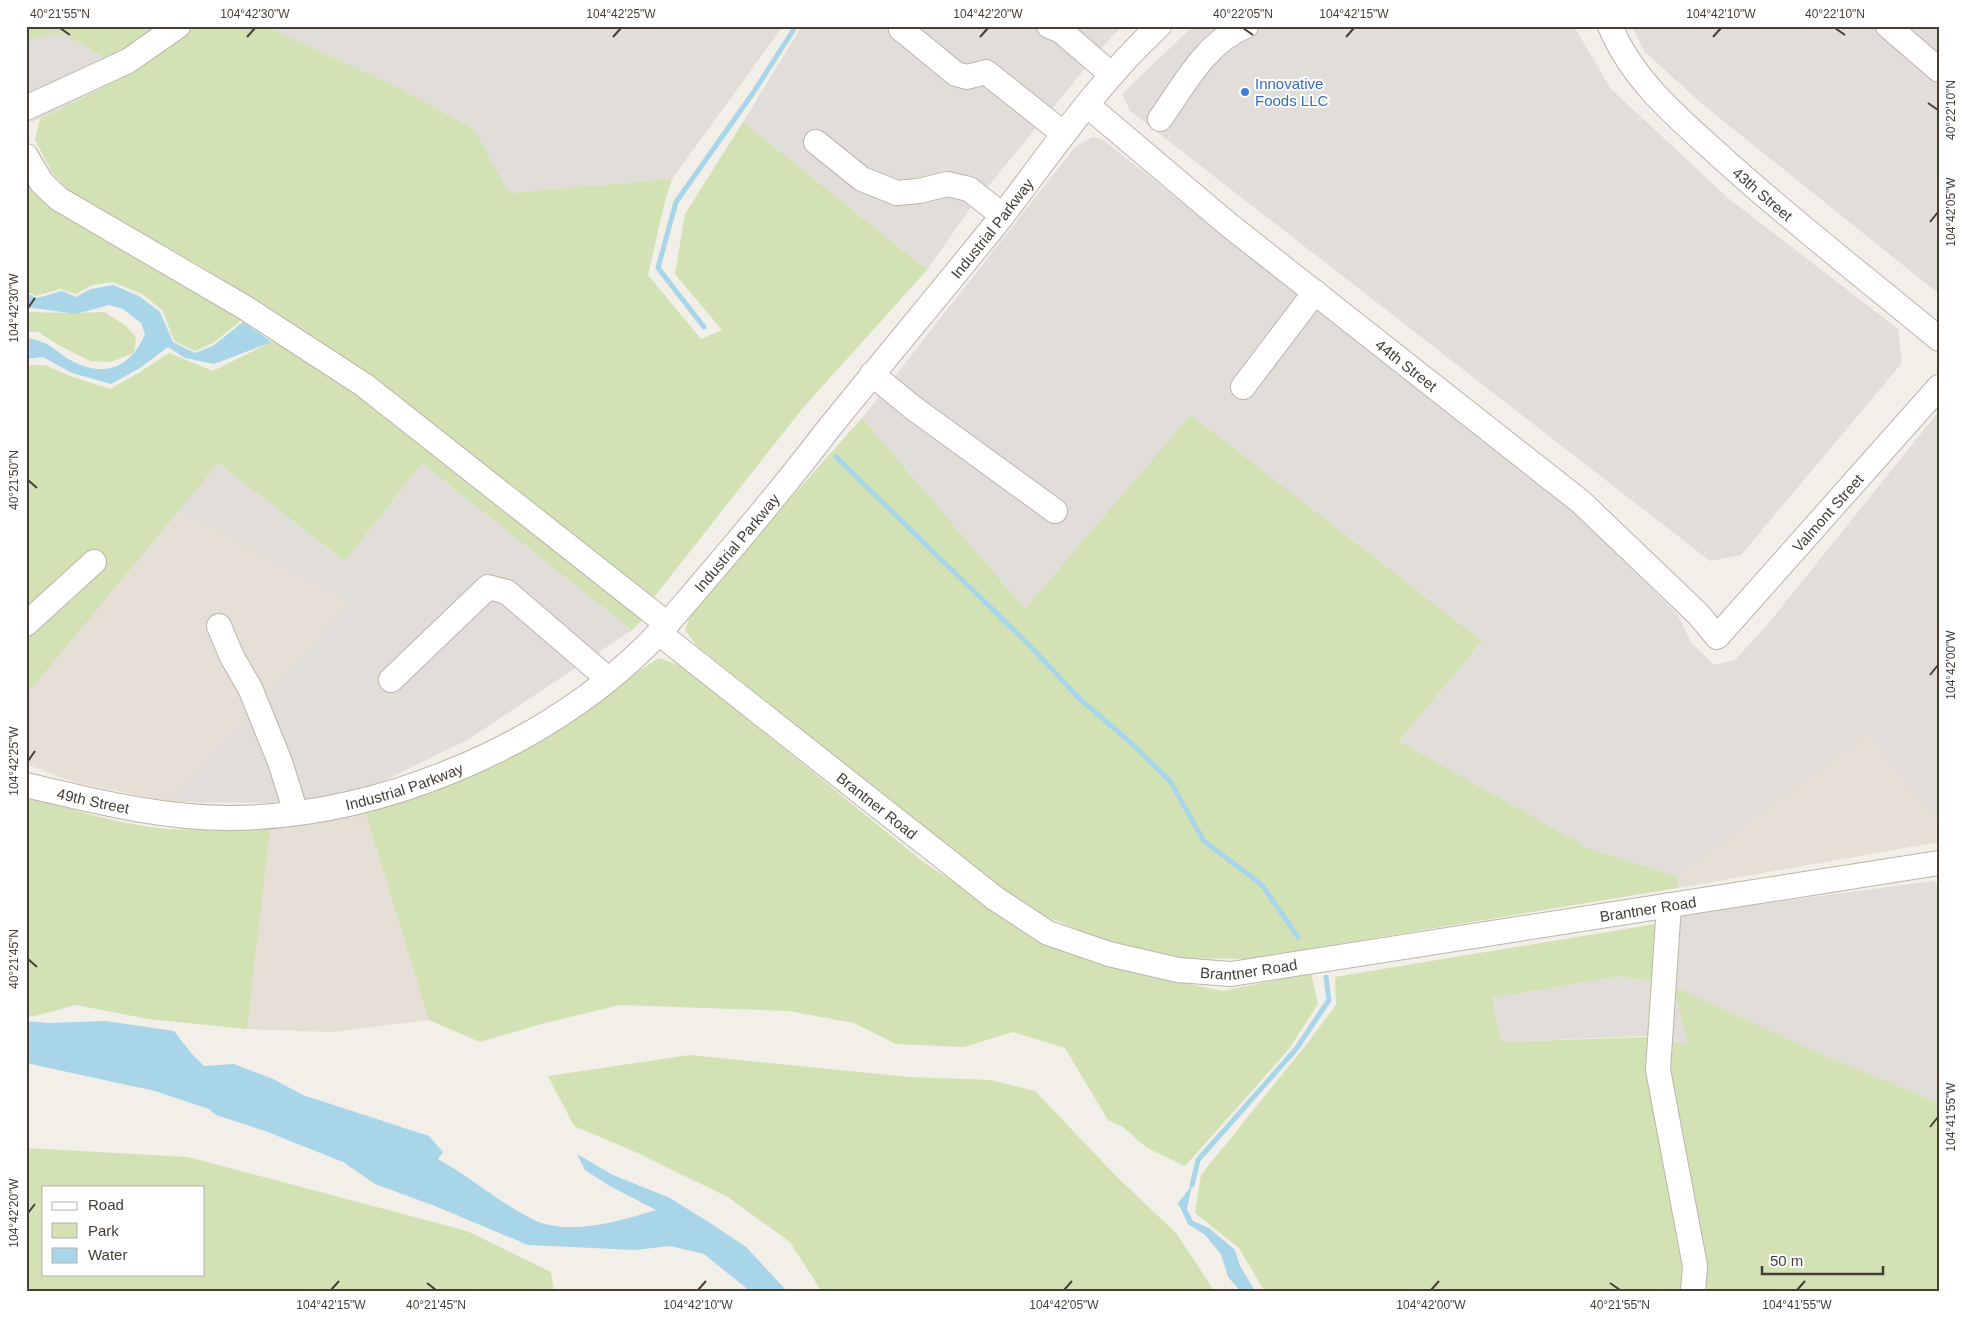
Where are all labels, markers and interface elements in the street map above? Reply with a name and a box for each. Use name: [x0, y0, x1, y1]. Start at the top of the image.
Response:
text: 40°21'55"N: [30, 7, 90, 21]
text: 104°42'30"W: [220, 7, 290, 21]
text: 104°42'25"W: [586, 7, 656, 21]
text: 104°42'20"W: [953, 7, 1023, 21]
text: 40°22'05"N: [1213, 7, 1273, 21]
text: 104°42'15"W: [1319, 7, 1389, 21]
text: 104°42'10"W: [1686, 7, 1756, 21]
text: 40°22'10"N: [1805, 7, 1865, 21]
place label: Innovative Foods LLC: [1255, 75, 1329, 109]
text: 40°22'10"N: [1944, 80, 1958, 140]
marker: Innovative Foods LLC: [1239, 86, 1251, 98]
street label: 43th Street: [1730, 163, 1797, 225]
street label: Industrial Parkway: [947, 174, 1036, 281]
text: 104°42'05"W: [1944, 177, 1958, 247]
text: 104°42'30"W: [7, 273, 21, 343]
street label: 44th Street: [1373, 335, 1441, 395]
text: 40°21'50"N: [7, 450, 21, 510]
street label: Valmont Street: [1789, 470, 1867, 555]
street label: Industrial Parkway: [690, 490, 783, 595]
text: 104°42'00"W: [1944, 630, 1958, 700]
text: 104°42'25"W: [7, 726, 21, 796]
street label: Industrial Parkway: [344, 759, 466, 813]
street label: Brantner Road: [834, 768, 921, 842]
street label: 49th Street: [56, 784, 132, 816]
street label: Brantner Road: [1598, 893, 1697, 925]
text: 40°21'45"N: [7, 929, 21, 989]
street label: Brantner Road: [1200, 955, 1298, 983]
text: 104°41'55"W: [1944, 1082, 1958, 1152]
text: 104°42'20"W: [7, 1178, 21, 1248]
legend: [42, 1186, 205, 1276]
text: Road: [88, 1196, 124, 1213]
text: Park: [88, 1222, 119, 1239]
scale bar: [1762, 1243, 1884, 1275]
text: Water: [88, 1246, 127, 1263]
text: 50 m: [1770, 1252, 1803, 1269]
text: 104°42'15"W: [296, 1298, 366, 1312]
text: 40°21'45"N: [406, 1298, 466, 1312]
text: 104°42'10"W: [663, 1298, 733, 1312]
text: 104°42'05"W: [1029, 1298, 1099, 1312]
text: 104°42'00"W: [1396, 1298, 1466, 1312]
text: 40°21'55"N: [1590, 1298, 1650, 1312]
text: 104°41'55"W: [1762, 1298, 1832, 1312]

